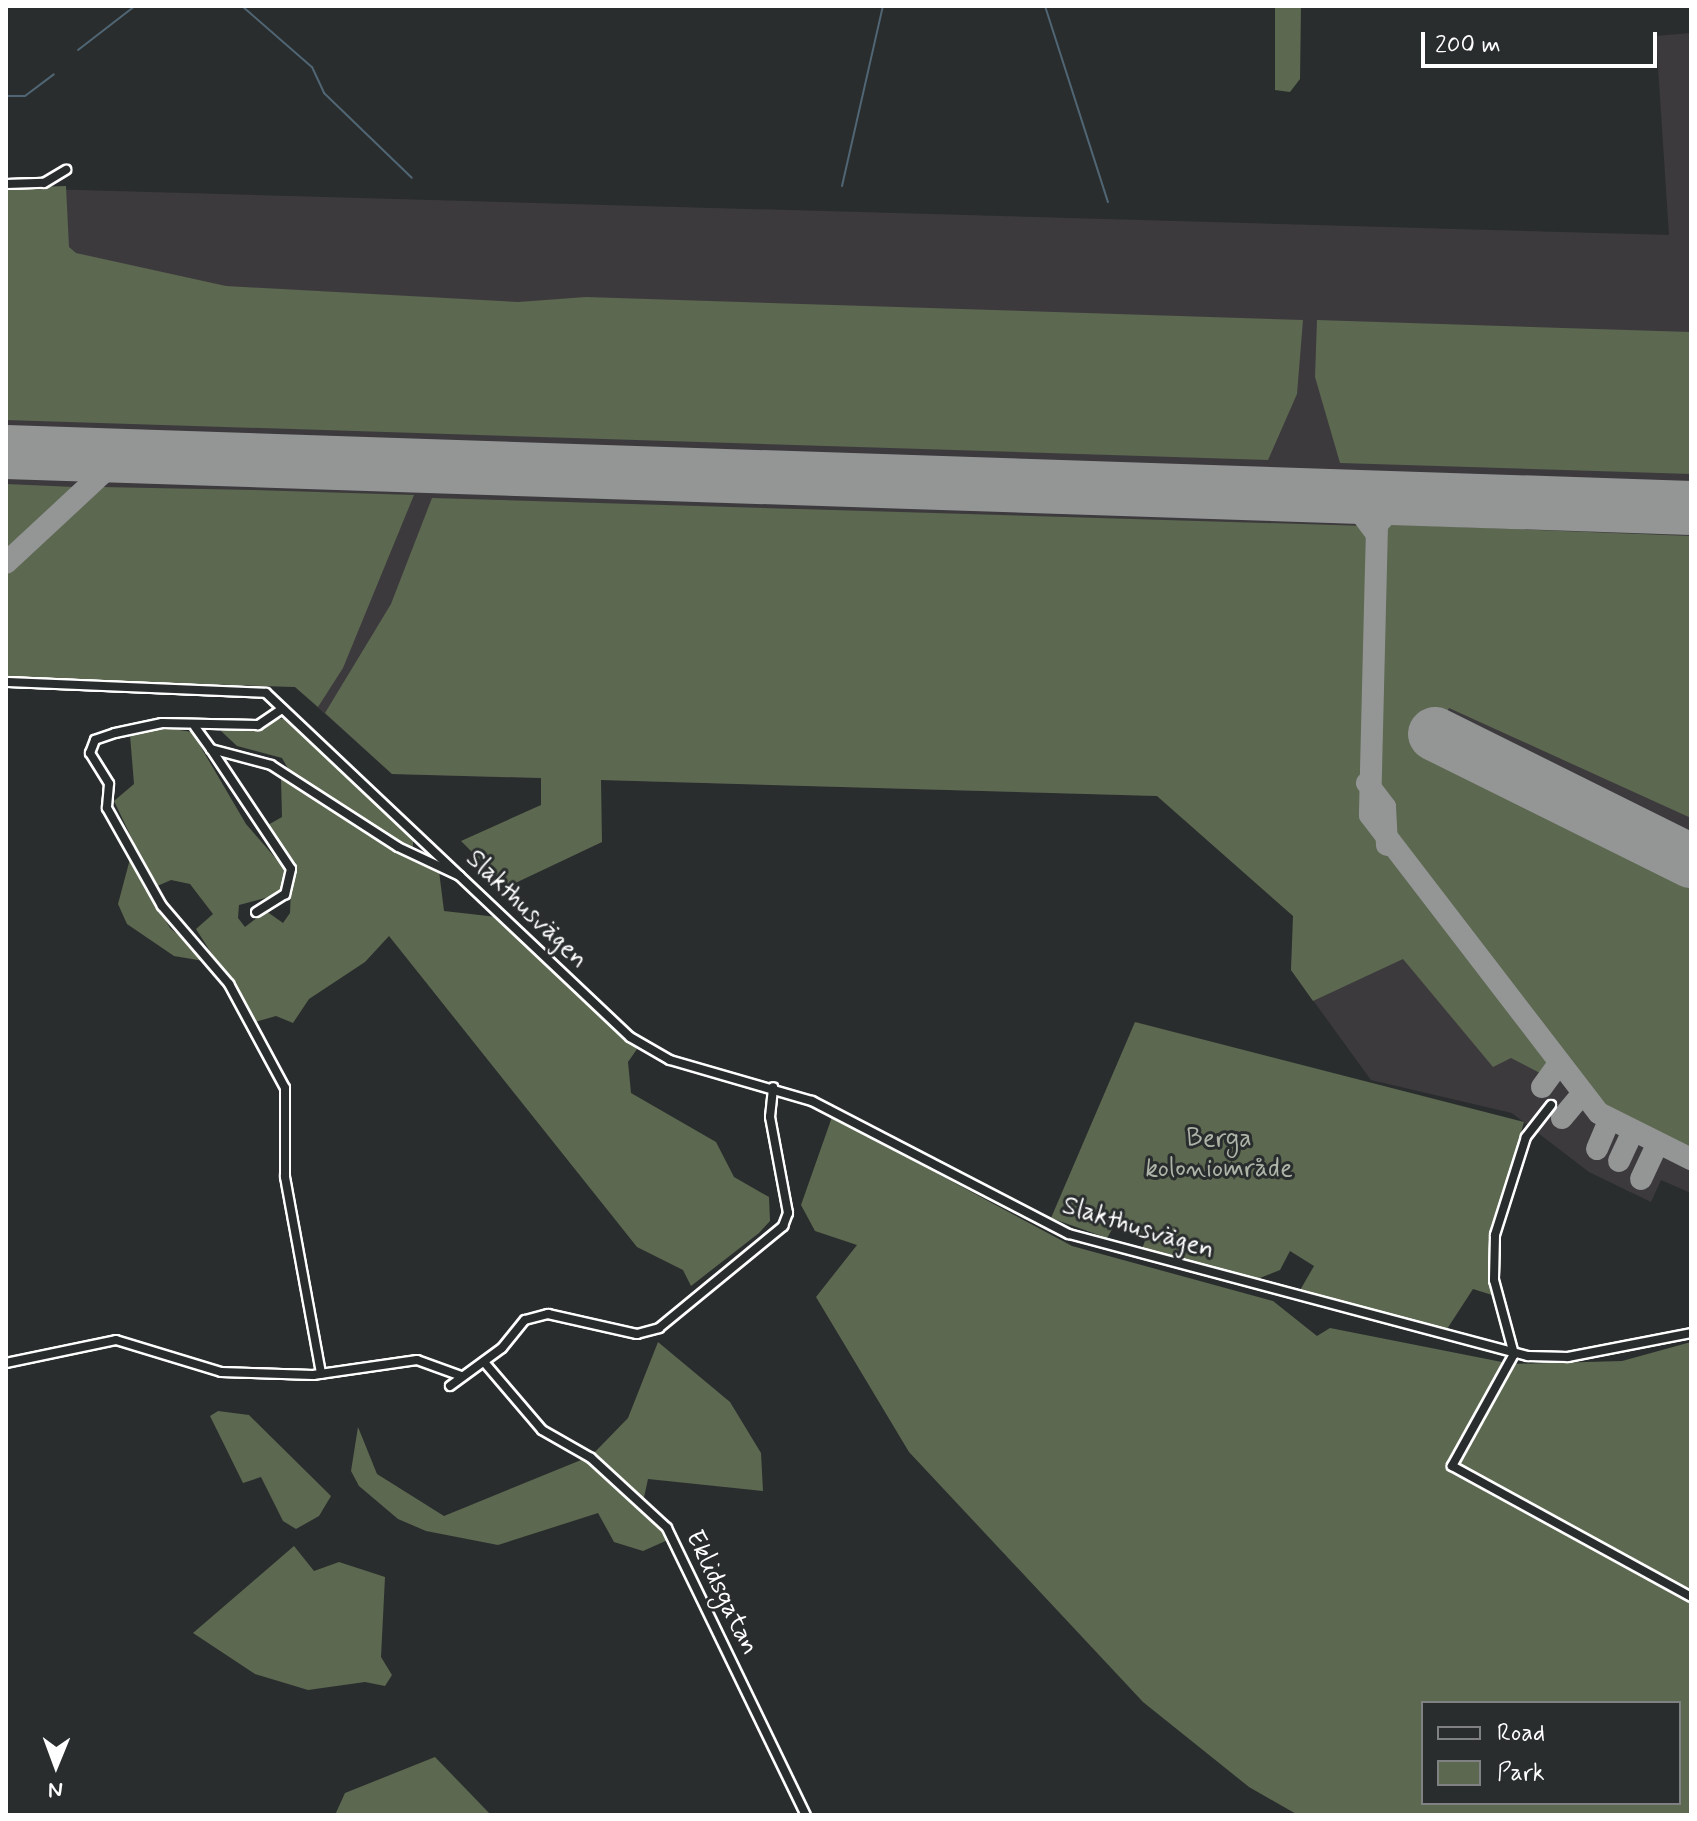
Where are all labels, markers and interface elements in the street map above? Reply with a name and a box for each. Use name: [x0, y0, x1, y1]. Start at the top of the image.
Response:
scale bar: [1425, 16, 1661, 66]
text: 200 m: [1435, 30, 1501, 61]
street label: Slakthusvägen: [459, 844, 593, 976]
park label: Berga koloniområde: [1145, 1124, 1293, 1186]
street label: Slakthusvägen: [1058, 1191, 1218, 1267]
street label: Eklidsgatan: [677, 1526, 765, 1660]
legend: [1421, 1701, 1681, 1805]
text: Road: [1497, 1718, 1545, 1749]
north arrow: [16, 1725, 96, 1805]
text: Park: [1497, 1758, 1545, 1789]
text: N: [48, 1775, 63, 1803]

